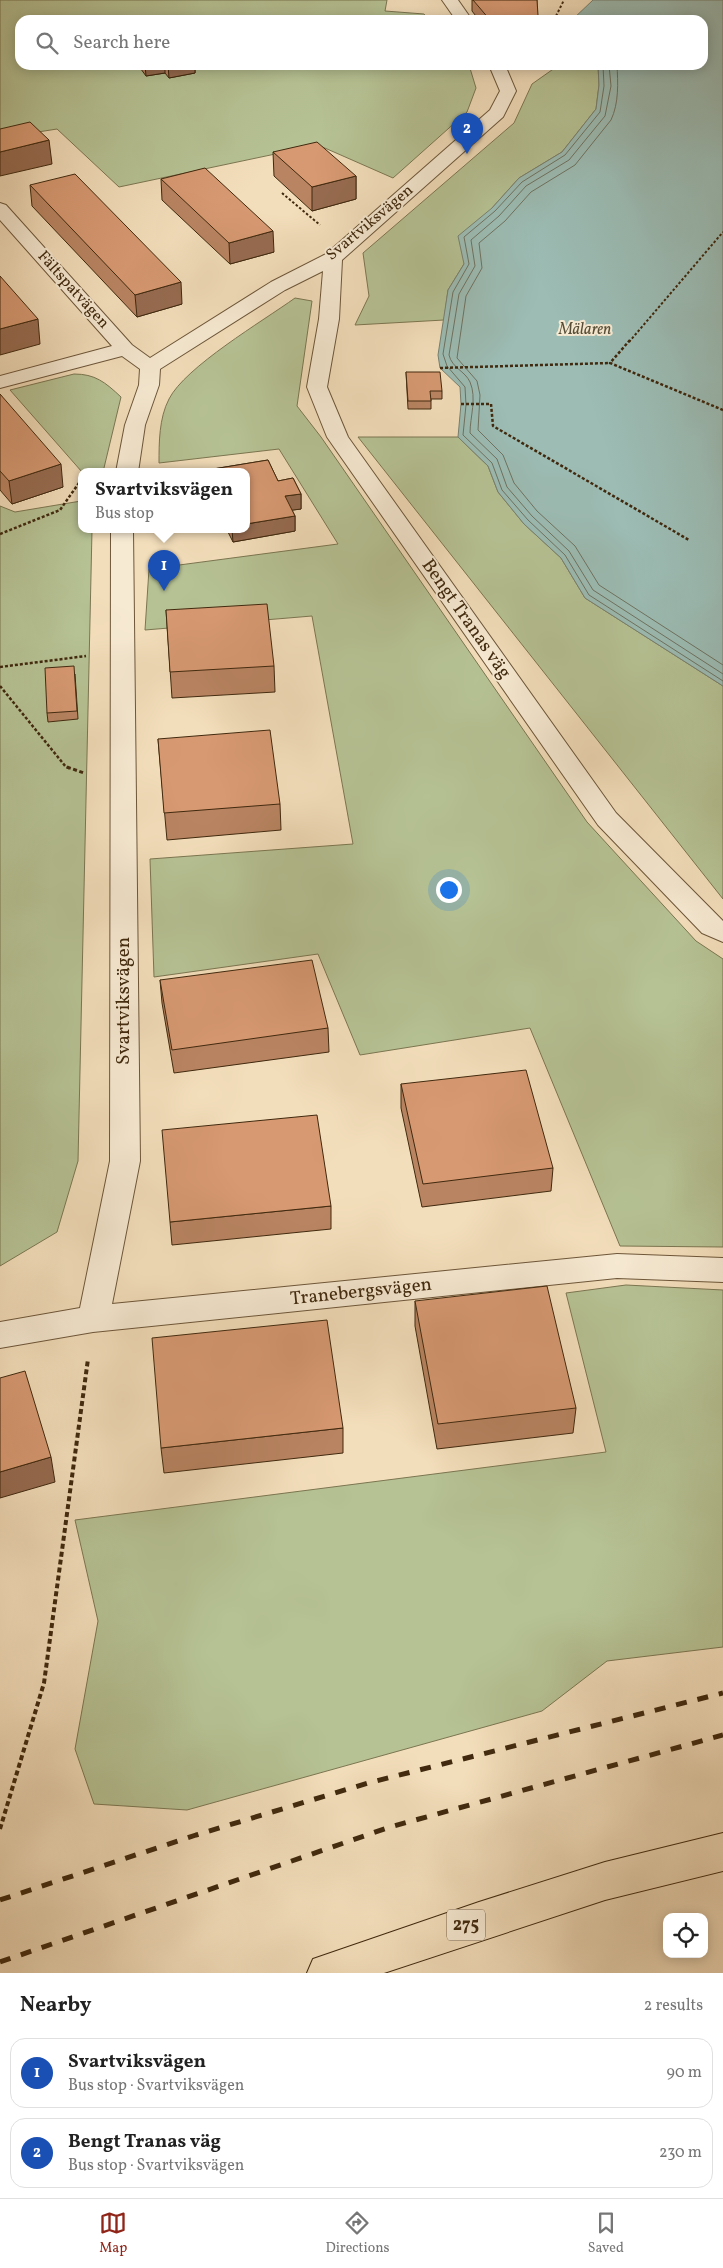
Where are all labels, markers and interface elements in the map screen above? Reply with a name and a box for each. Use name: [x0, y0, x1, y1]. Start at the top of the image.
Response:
search box: [15, 15, 708, 70]
icon: search: [33, 29, 61, 57]
text: Search here: [73, 30, 170, 56]
pin: 2: [451, 113, 483, 154]
street label: Svartviksvägen: [322, 180, 418, 266]
street label: Fältspatvägen: [32, 246, 114, 334]
water label: Mälaren: [558, 319, 611, 341]
popup: [78, 468, 250, 533]
text: Svartviksvägen: [95, 477, 233, 503]
text: Bus stop: [95, 503, 154, 525]
pin: 1: [148, 550, 180, 591]
street label: Bengt Tranas väg: [415, 554, 517, 684]
your location: [436, 877, 462, 903]
street label: Svartviksvägen: [111, 937, 137, 1065]
street label: Tranebergsvägen: [289, 1272, 433, 1312]
road number: 275: [447, 1910, 485, 1940]
map controls: [663, 1913, 708, 1958]
button: locate: [663, 1913, 708, 1958]
text: Nearby: [20, 1991, 91, 2020]
text: 2 results: [644, 1995, 703, 2017]
text: Svartviksvägen: [68, 2049, 206, 2075]
text: 1: [34, 2062, 40, 2084]
text: 90 m: [666, 2062, 702, 2084]
text: Bus stop · Svartviksvägen: [68, 2075, 244, 2097]
text: Bengt Tranas väg: [68, 2129, 221, 2155]
text: 2: [33, 2142, 41, 2164]
text: 230 m: [659, 2142, 702, 2164]
text: Bus stop · Svartviksvägen: [68, 2155, 244, 2177]
tab: Map: [99, 2209, 127, 2258]
tab: Directions: [325, 2209, 390, 2258]
tab: Saved: [588, 2209, 624, 2258]

